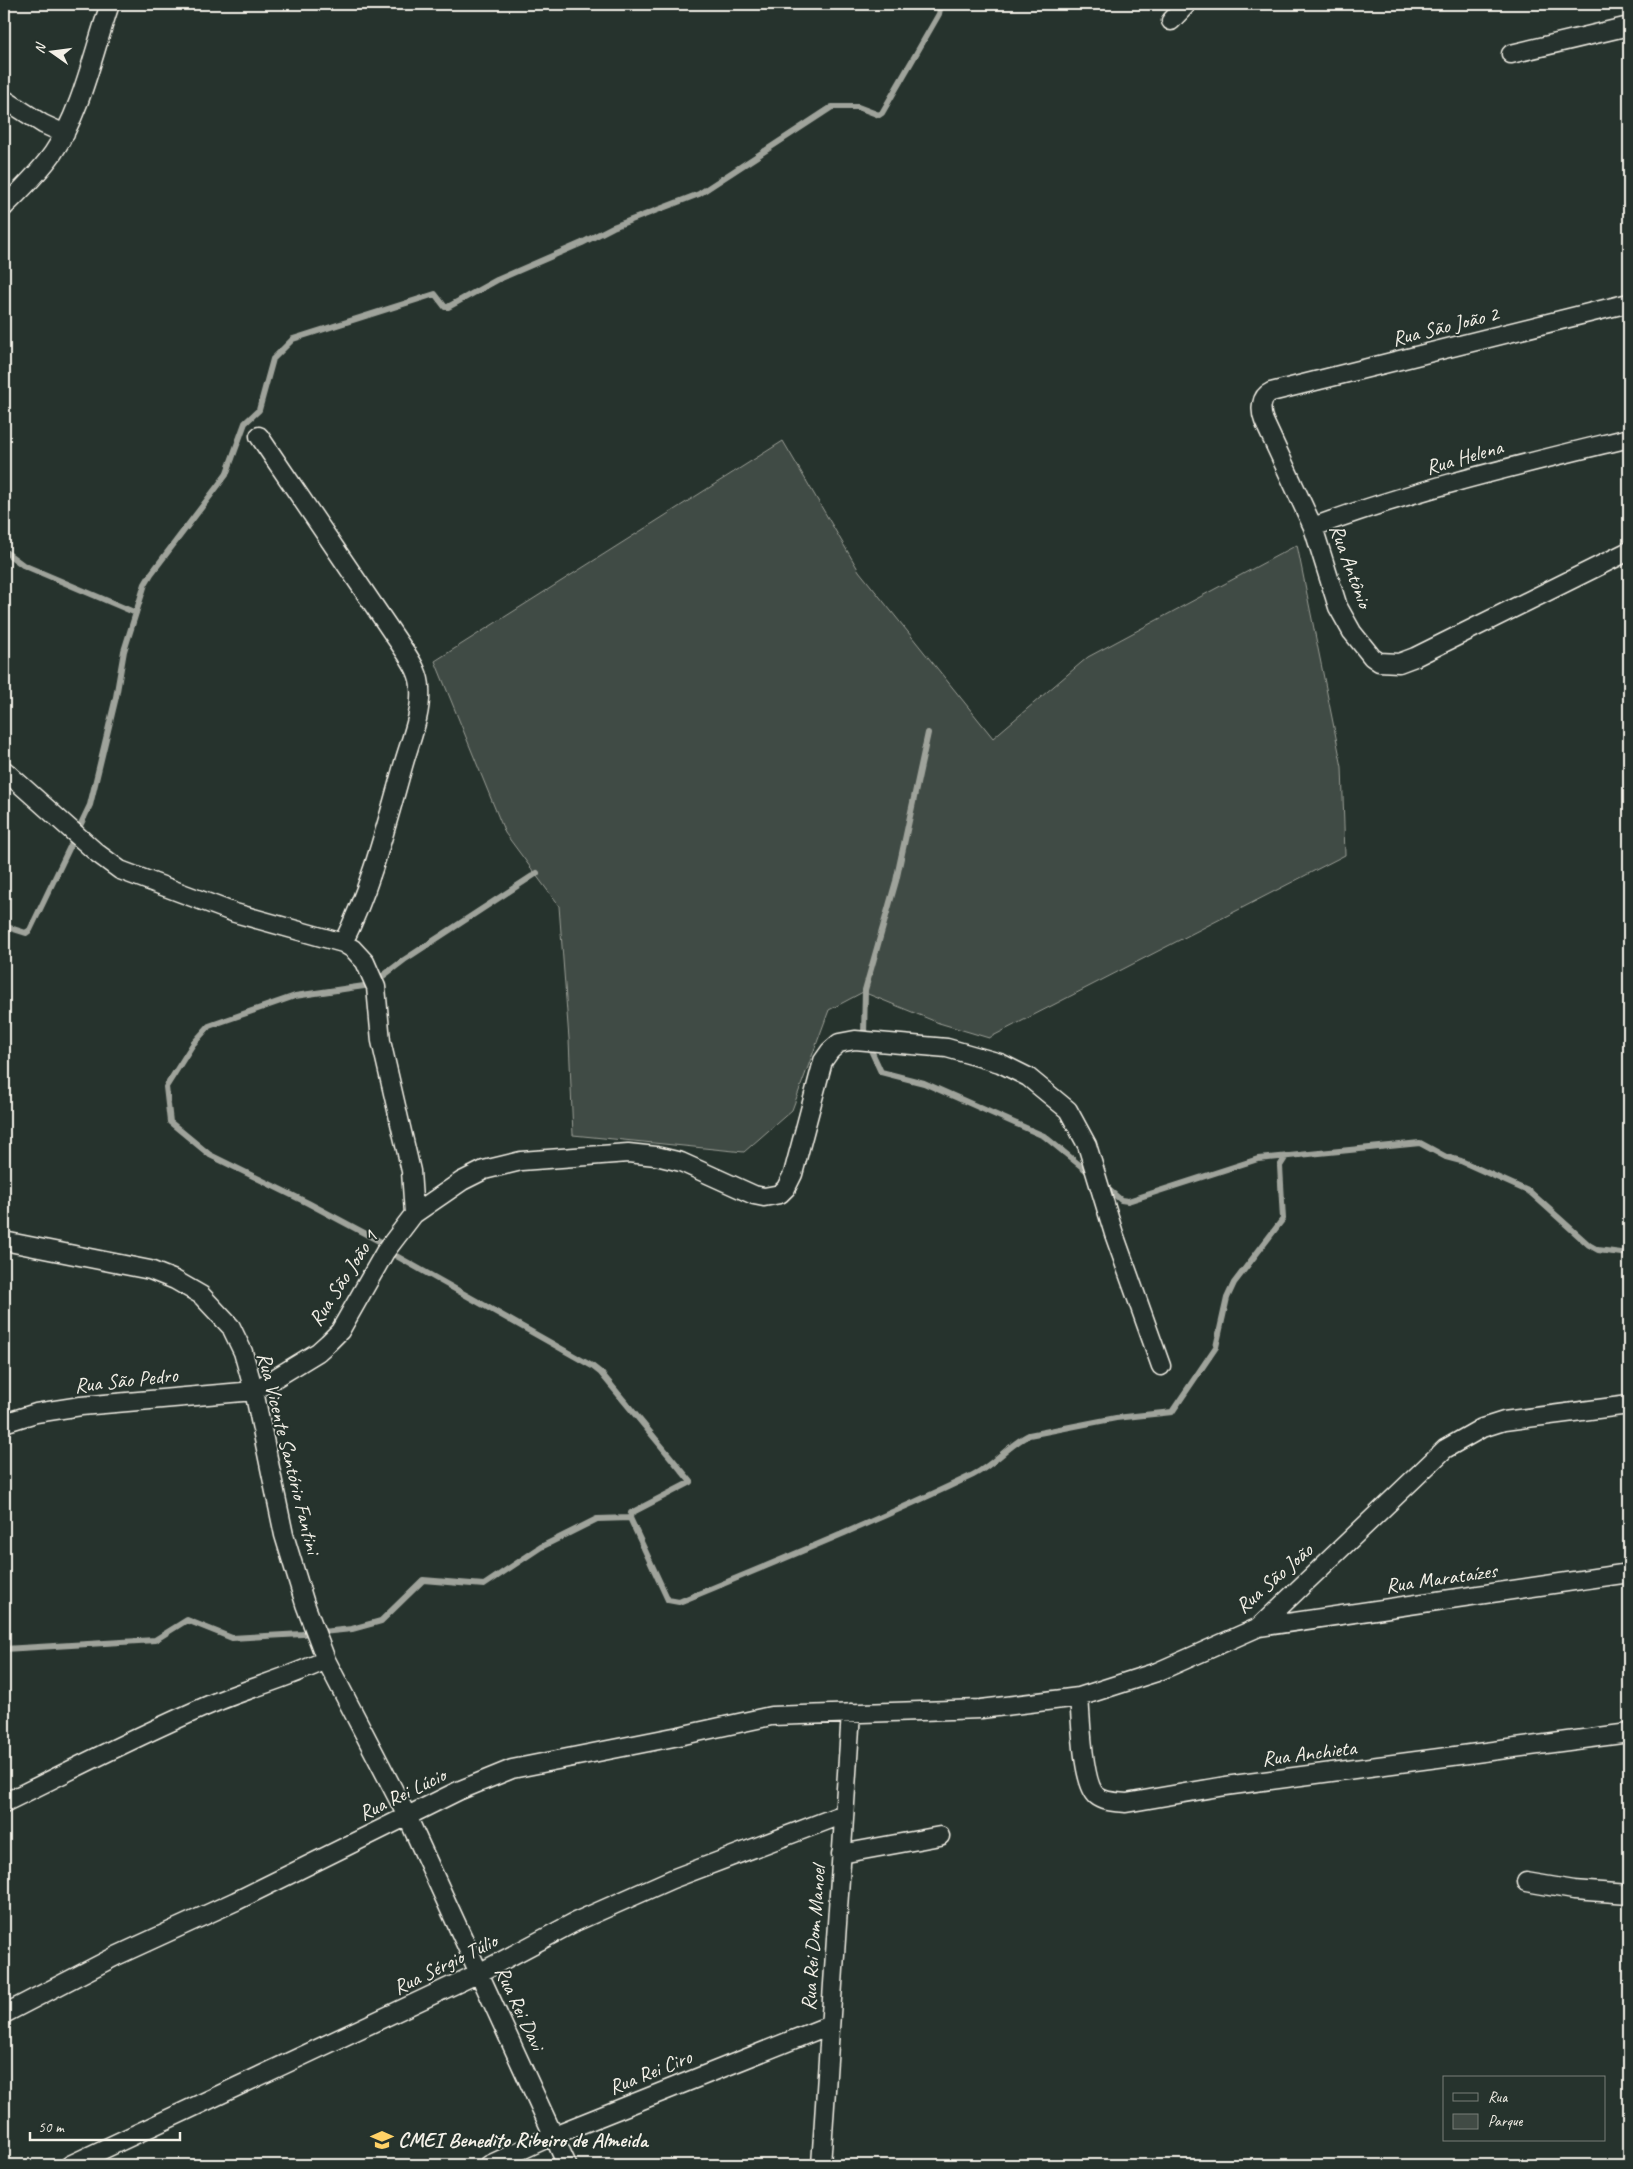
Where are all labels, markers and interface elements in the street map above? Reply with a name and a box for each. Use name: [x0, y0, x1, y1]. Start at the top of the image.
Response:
north arrow: [28, 28, 78, 78]
text: N: [31, 40, 50, 55]
street label: Rua São João 2: [1389, 300, 1502, 352]
street label: Rua Helena: [1423, 433, 1507, 480]
street label: Rua Antônio: [1324, 521, 1379, 614]
street label: Rua São João 1: [302, 1224, 384, 1331]
street label: Rua Vicente Santório Fantini: [251, 1350, 327, 1559]
street label: Rua São Pedro: [73, 1361, 180, 1398]
street label: Rua São João: [1230, 1536, 1319, 1619]
street label: Rua Marataízes: [1384, 1557, 1500, 1599]
street label: Rua Anchieta: [1260, 1734, 1359, 1772]
street label: Rua Rei Lúcio: [354, 1761, 452, 1826]
street label: Rua Rei Dom Manoel: [795, 1861, 831, 2012]
street label: Rua Sérgio Túlio: [389, 1926, 504, 2000]
street label: Rua Rei Davi: [489, 1962, 552, 2057]
street label: Rua Rei Ciro: [605, 2043, 697, 2100]
legend: [1443, 2076, 1606, 2142]
text: Rua: [1488, 2088, 1508, 2107]
scale bar: [30, 2109, 180, 2141]
text: Parque: [1488, 2112, 1524, 2131]
text: 50 m: [38, 2118, 65, 2137]
school or university icon: CMEI Benedito Ribeiro de Almeida: [369, 2127, 395, 2153]
place label: CMEI Benedito Ribeiro de Almeida: [398, 2127, 650, 2153]

